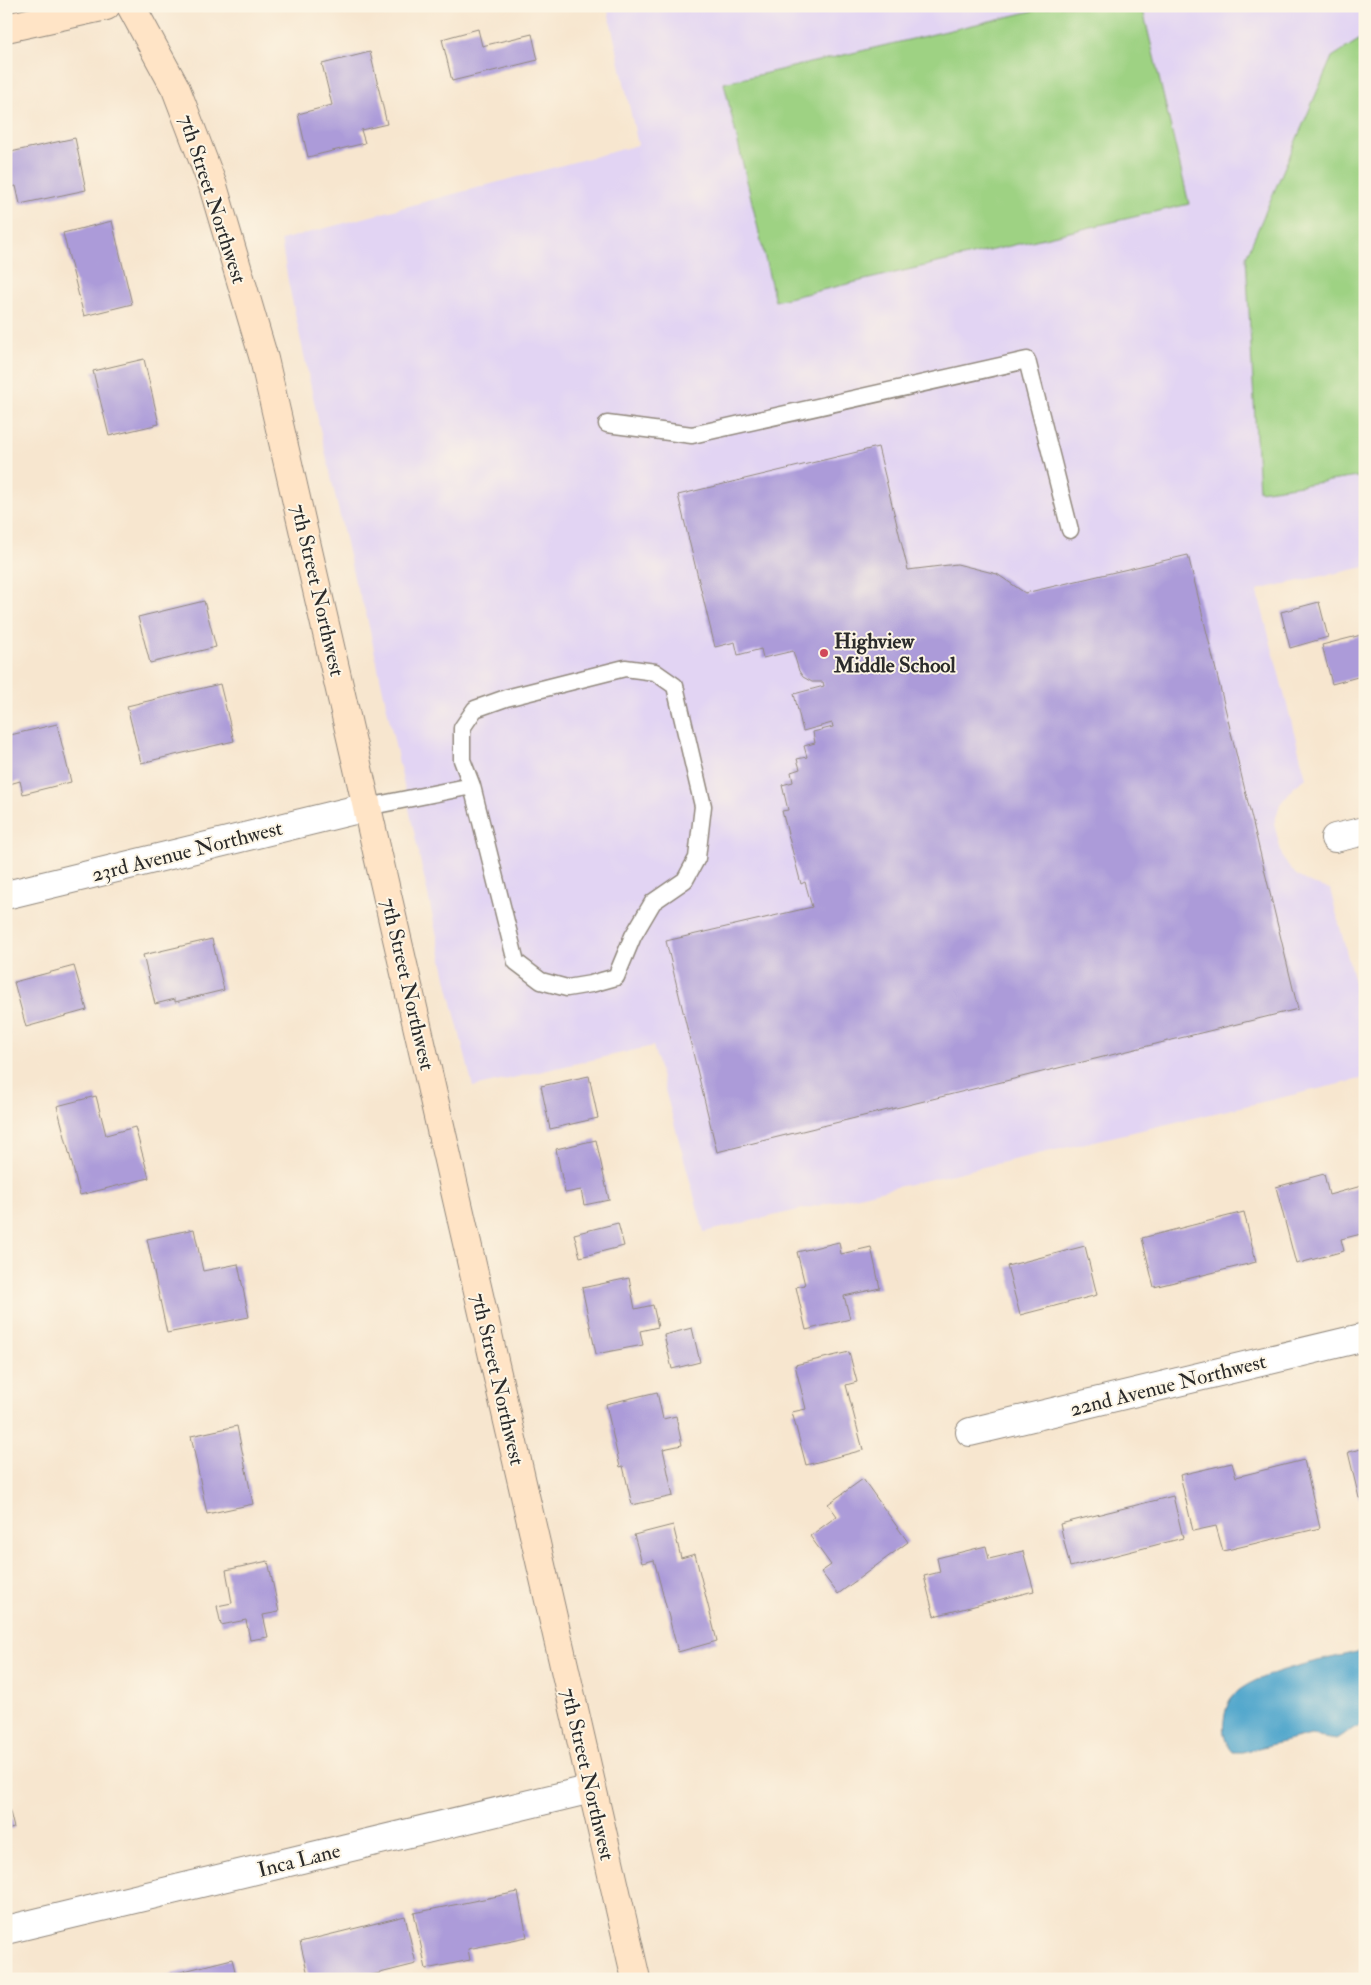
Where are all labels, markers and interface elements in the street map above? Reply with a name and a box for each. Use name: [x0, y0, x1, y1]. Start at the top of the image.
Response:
street label: 7th Street Northwest: [172, 111, 253, 287]
street label: 7th Street Northwest: [285, 501, 351, 679]
place label: Highview Middle School: [833, 628, 956, 679]
marker: Highview Middle School: [818, 647, 830, 659]
street label: 23rd Avenue Northwest: [89, 815, 286, 888]
street label: 7th Street Northwest: [375, 895, 441, 1073]
street label: 7th Street Northwest: [465, 1290, 531, 1468]
street label: 22nd Avenue Northwest: [1067, 1348, 1269, 1423]
street label: 7th Street Northwest: [555, 1685, 621, 1863]
street label: Inca Lane: [255, 1837, 343, 1884]

